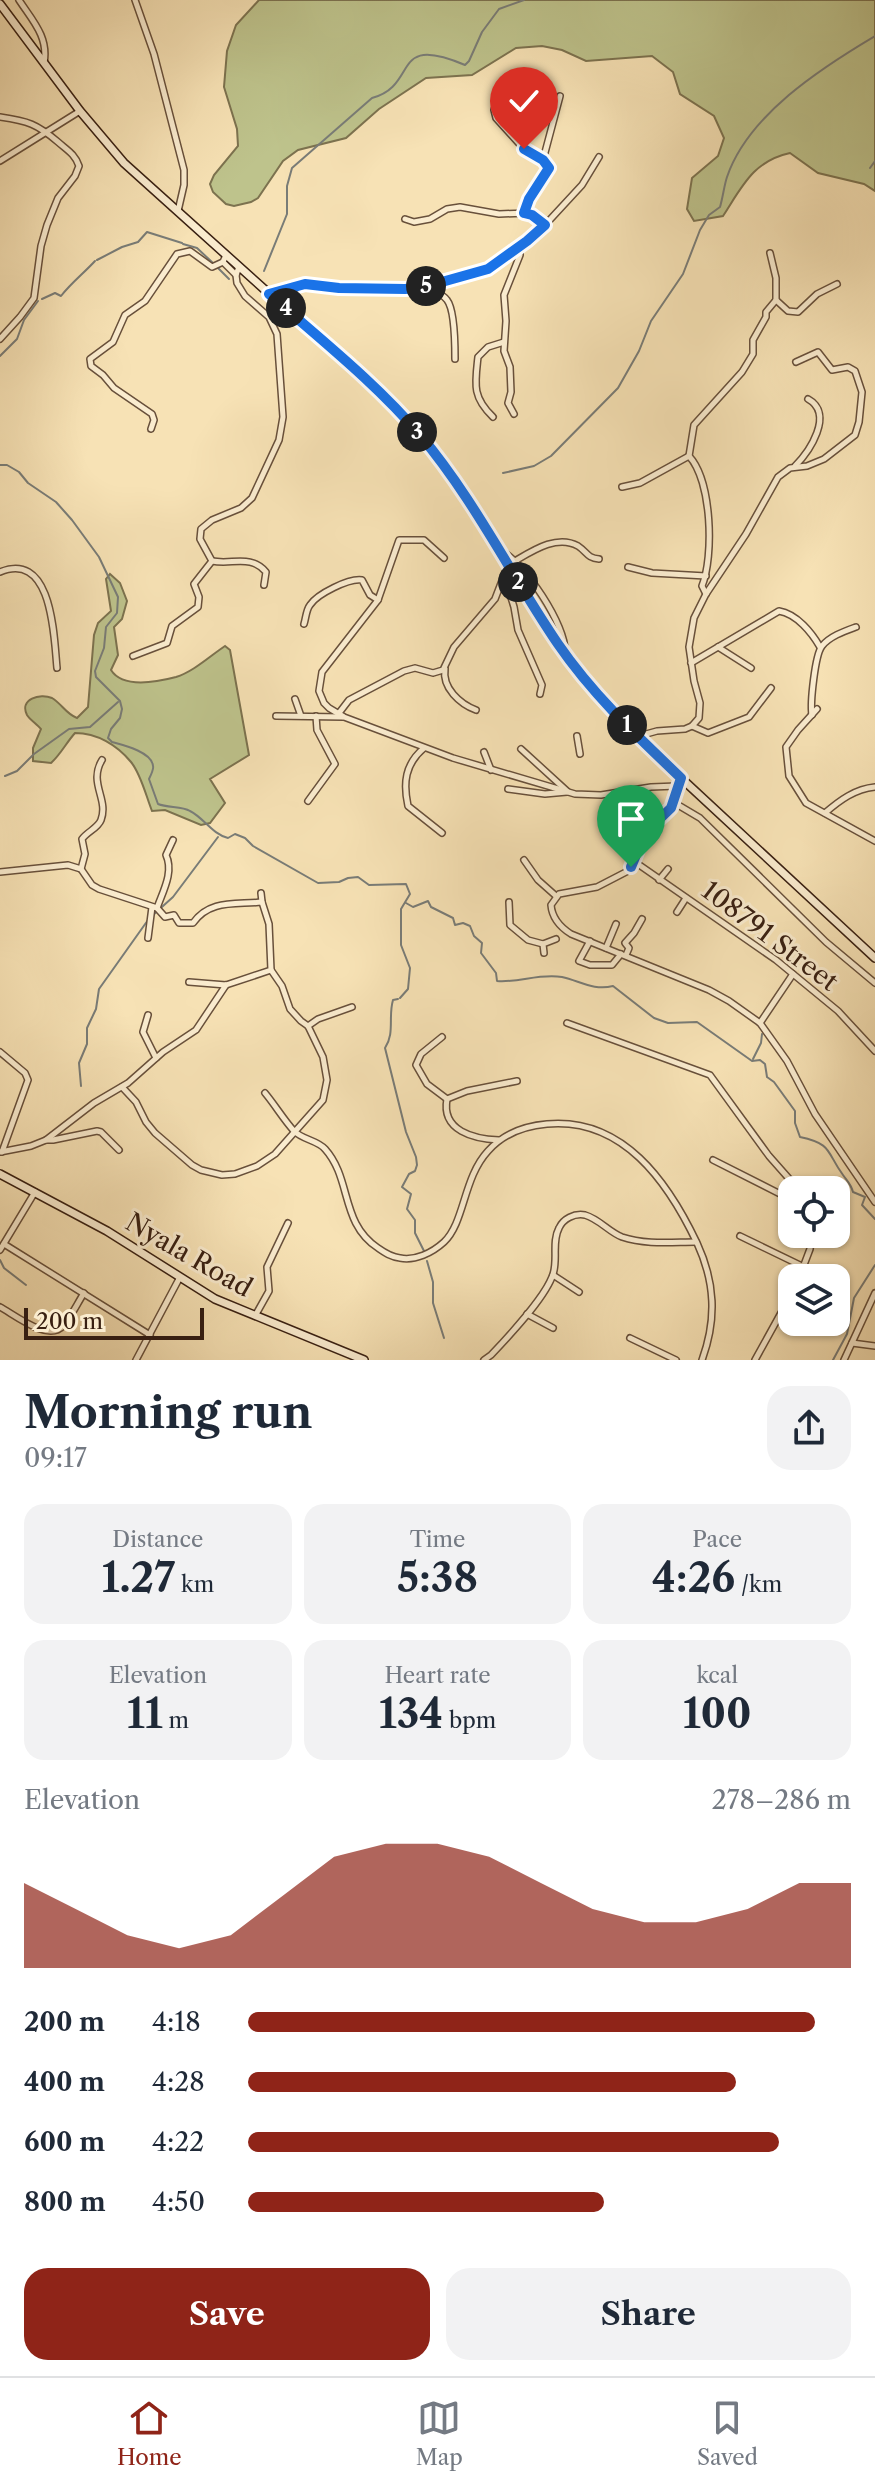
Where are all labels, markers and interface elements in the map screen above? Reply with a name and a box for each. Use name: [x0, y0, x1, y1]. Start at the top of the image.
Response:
pin: [490, 67, 558, 149]
icon: check: [502, 79, 546, 123]
pin: 5: [406, 266, 446, 306]
text: 5: [420, 272, 432, 299]
pin: 4: [266, 288, 306, 328]
text: 4: [279, 294, 293, 321]
pin: 3: [397, 412, 437, 452]
text: 3: [411, 418, 423, 445]
pin: 2: [498, 562, 538, 602]
text: 2: [512, 568, 525, 595]
pin: 1: [607, 705, 647, 745]
text: 1: [622, 711, 632, 738]
pin: [597, 785, 665, 867]
icon: arrive: [609, 797, 653, 841]
street label: 108791 Street: [696, 874, 845, 998]
map controls: [778, 1176, 850, 1336]
button: locate: [778, 1176, 850, 1248]
street label: Nyala Road: [120, 1206, 258, 1304]
button: layers: [778, 1264, 850, 1336]
scale bar: [24, 1304, 204, 1340]
text: 200 m: [36, 1308, 103, 1335]
text: Morning run: [24, 1385, 313, 1439]
button: share: [767, 1386, 851, 1470]
text: 09:17: [24, 1442, 87, 1474]
text: Distance: [112, 1526, 203, 1553]
text: Time: [410, 1526, 465, 1553]
text: Pace: [692, 1526, 742, 1553]
text: 1.27: [102, 1553, 175, 1602]
text: 5:38: [397, 1553, 478, 1602]
text: 4:26: [652, 1553, 735, 1602]
text: km: [175, 1571, 214, 1598]
text: /km: [735, 1571, 782, 1598]
text: Elevation: [109, 1662, 207, 1689]
text: Heart rate: [384, 1662, 491, 1689]
text: kcal: [696, 1662, 738, 1689]
text: 11: [127, 1689, 163, 1738]
text: 134: [379, 1689, 443, 1738]
text: 100: [683, 1689, 751, 1738]
text: m: [163, 1707, 189, 1734]
text: bpm: [443, 1707, 496, 1734]
text: Elevation: [24, 1784, 140, 1816]
text: 278–286 m: [712, 1784, 851, 1816]
text: 200 m: [24, 2006, 105, 2038]
text: 4:18: [152, 2006, 201, 2038]
text: 400 m: [24, 2066, 105, 2098]
text: 4:28: [152, 2066, 205, 2098]
text: 600 m: [24, 2126, 105, 2158]
text: 4:22: [152, 2126, 204, 2158]
text: 800 m: [24, 2186, 106, 2218]
text: 4:50: [152, 2186, 205, 2218]
button: Save: [24, 2268, 430, 2360]
button: Share: [446, 2268, 851, 2360]
tab: Home: [117, 2396, 182, 2471]
tab: Map: [416, 2396, 463, 2471]
tab: Saved: [697, 2396, 758, 2471]

